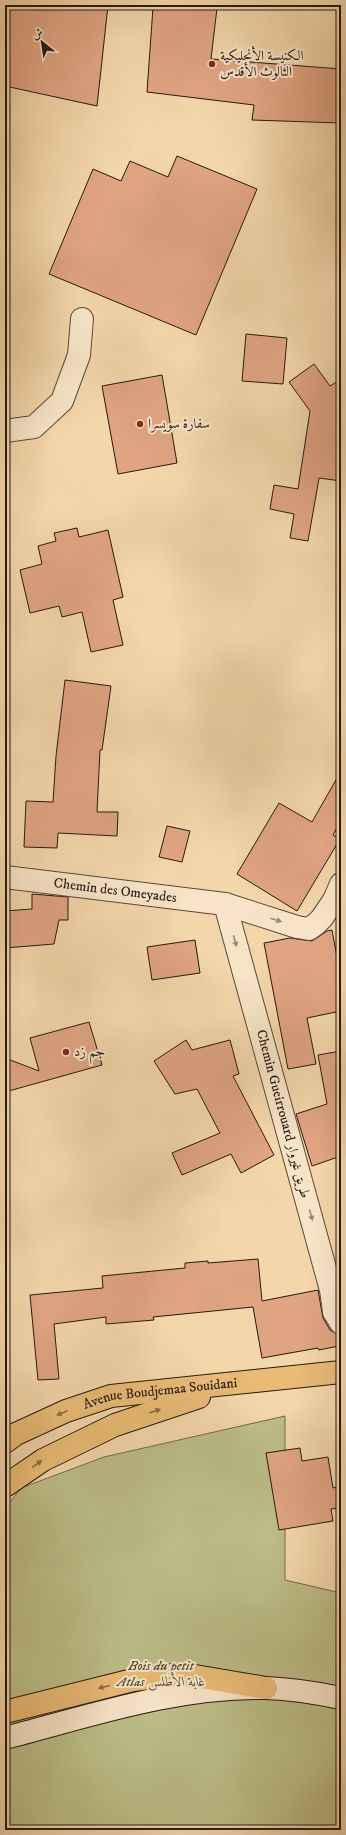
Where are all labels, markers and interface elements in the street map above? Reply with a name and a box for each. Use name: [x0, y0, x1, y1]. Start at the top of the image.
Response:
north arrow: [22, 22, 62, 62]
text: ش: [29, 25, 46, 43]
place label: الكنيسة الأنجليكية الثالوث الأقدس: [220, 45, 304, 81]
marker: الكنيسة الأنجليكية الثالوث الأقدس: [207, 59, 217, 69]
place label: سفارة سويسرا: [148, 415, 210, 433]
marker: سفارة سويسرا: [135, 419, 145, 429]
street label: Chemin des Omeyades: [53, 874, 178, 907]
one-way arrow: [270, 917, 282, 923]
one-way arrow: [233, 935, 239, 948]
street label: Chemin Gueirrouard طريق غيروار: [252, 1028, 314, 1200]
place label: جم زد: [74, 1043, 105, 1065]
marker: جم زد: [61, 1047, 71, 1057]
one-way arrow: [308, 1209, 314, 1222]
street label: Avenue Boudjemaa Souidani: [81, 1374, 239, 1414]
one-way arrow: [150, 1408, 162, 1414]
one-way arrow: [56, 1410, 68, 1416]
one-way arrow: [32, 1460, 42, 1468]
park label: Bois du petit Atlas غابة الأطلس: [115, 1657, 205, 1691]
one-way arrow: [97, 1685, 110, 1691]

